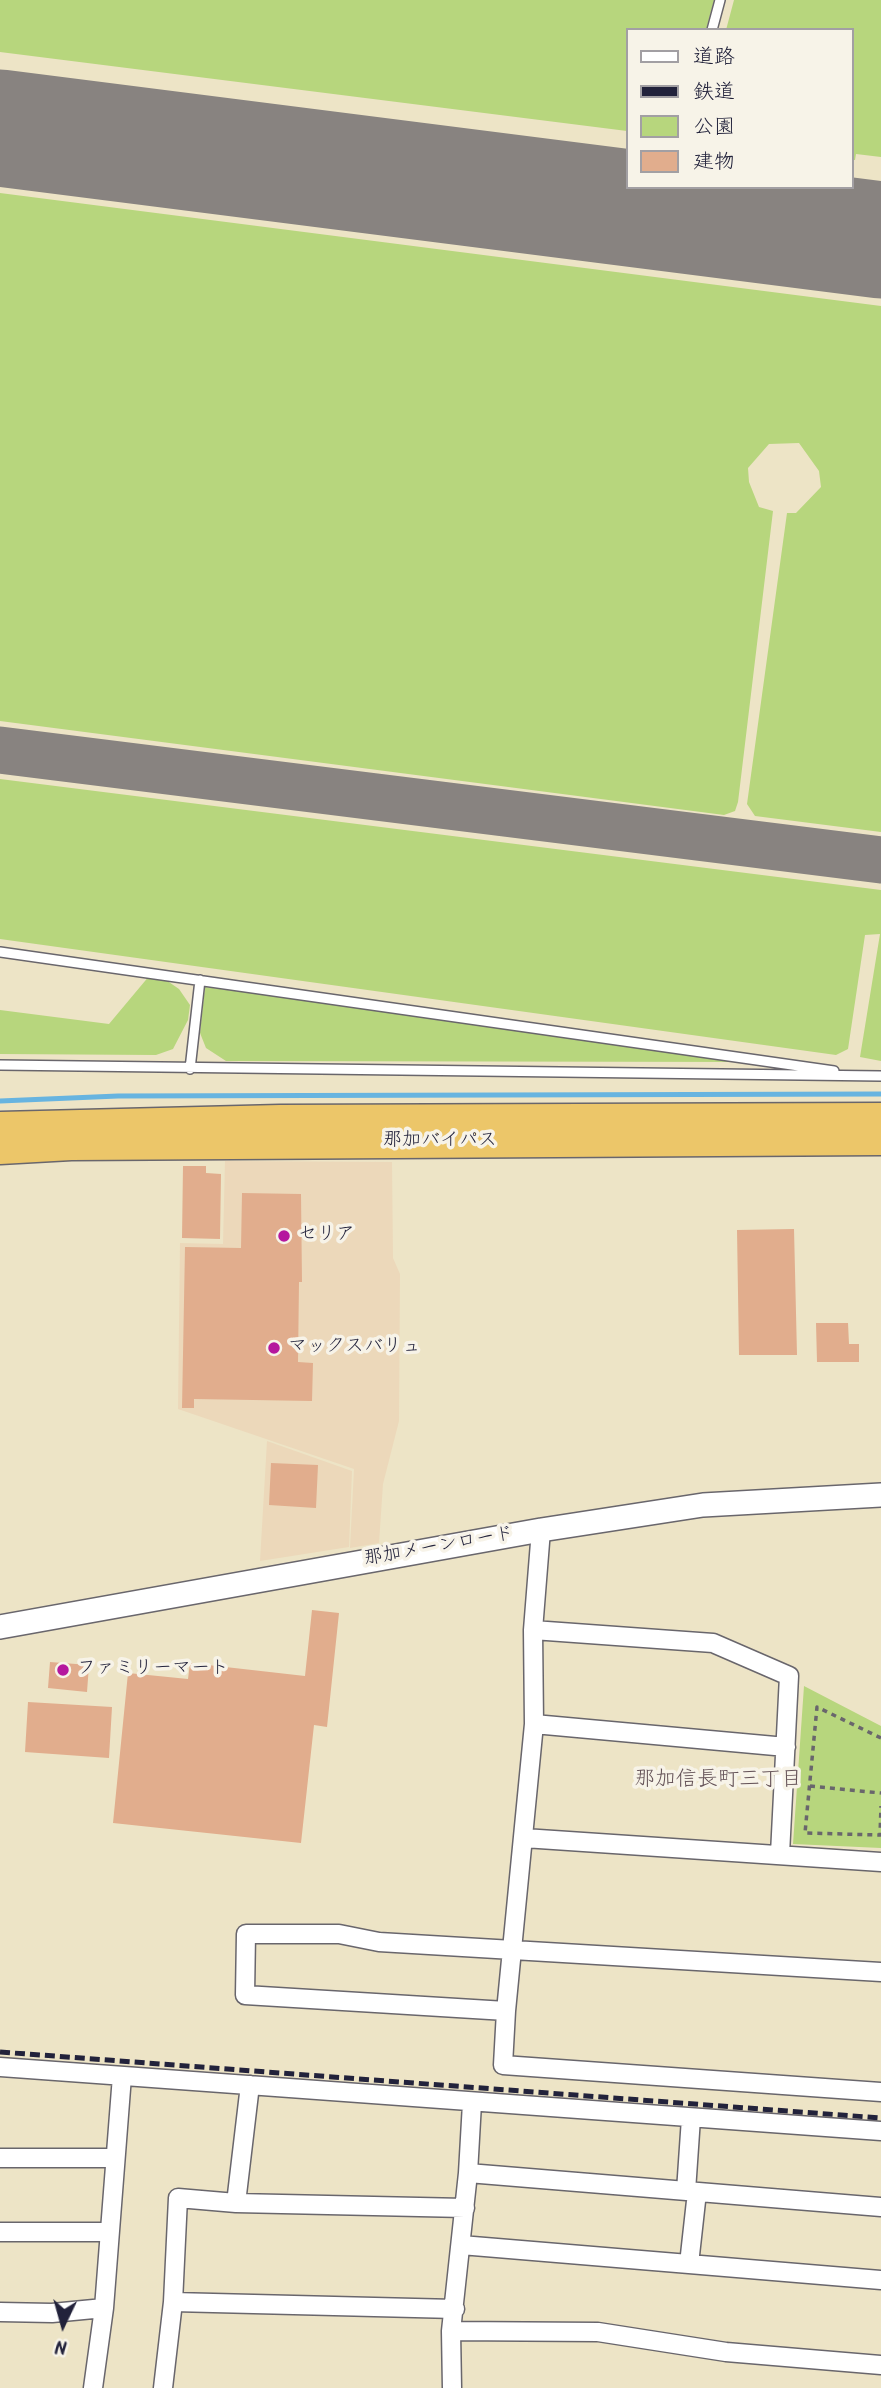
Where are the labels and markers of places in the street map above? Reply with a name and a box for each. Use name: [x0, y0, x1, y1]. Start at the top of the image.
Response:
place label: セリア: [298, 1225, 355, 1247]
marker: セリア: [276, 1228, 292, 1244]
place label: マックスバリュ: [288, 1337, 421, 1359]
marker: マックスバリュ: [266, 1340, 282, 1356]
place label: ファミリーマート: [77, 1659, 229, 1681]
marker: ファミリーマート: [55, 1662, 71, 1678]

